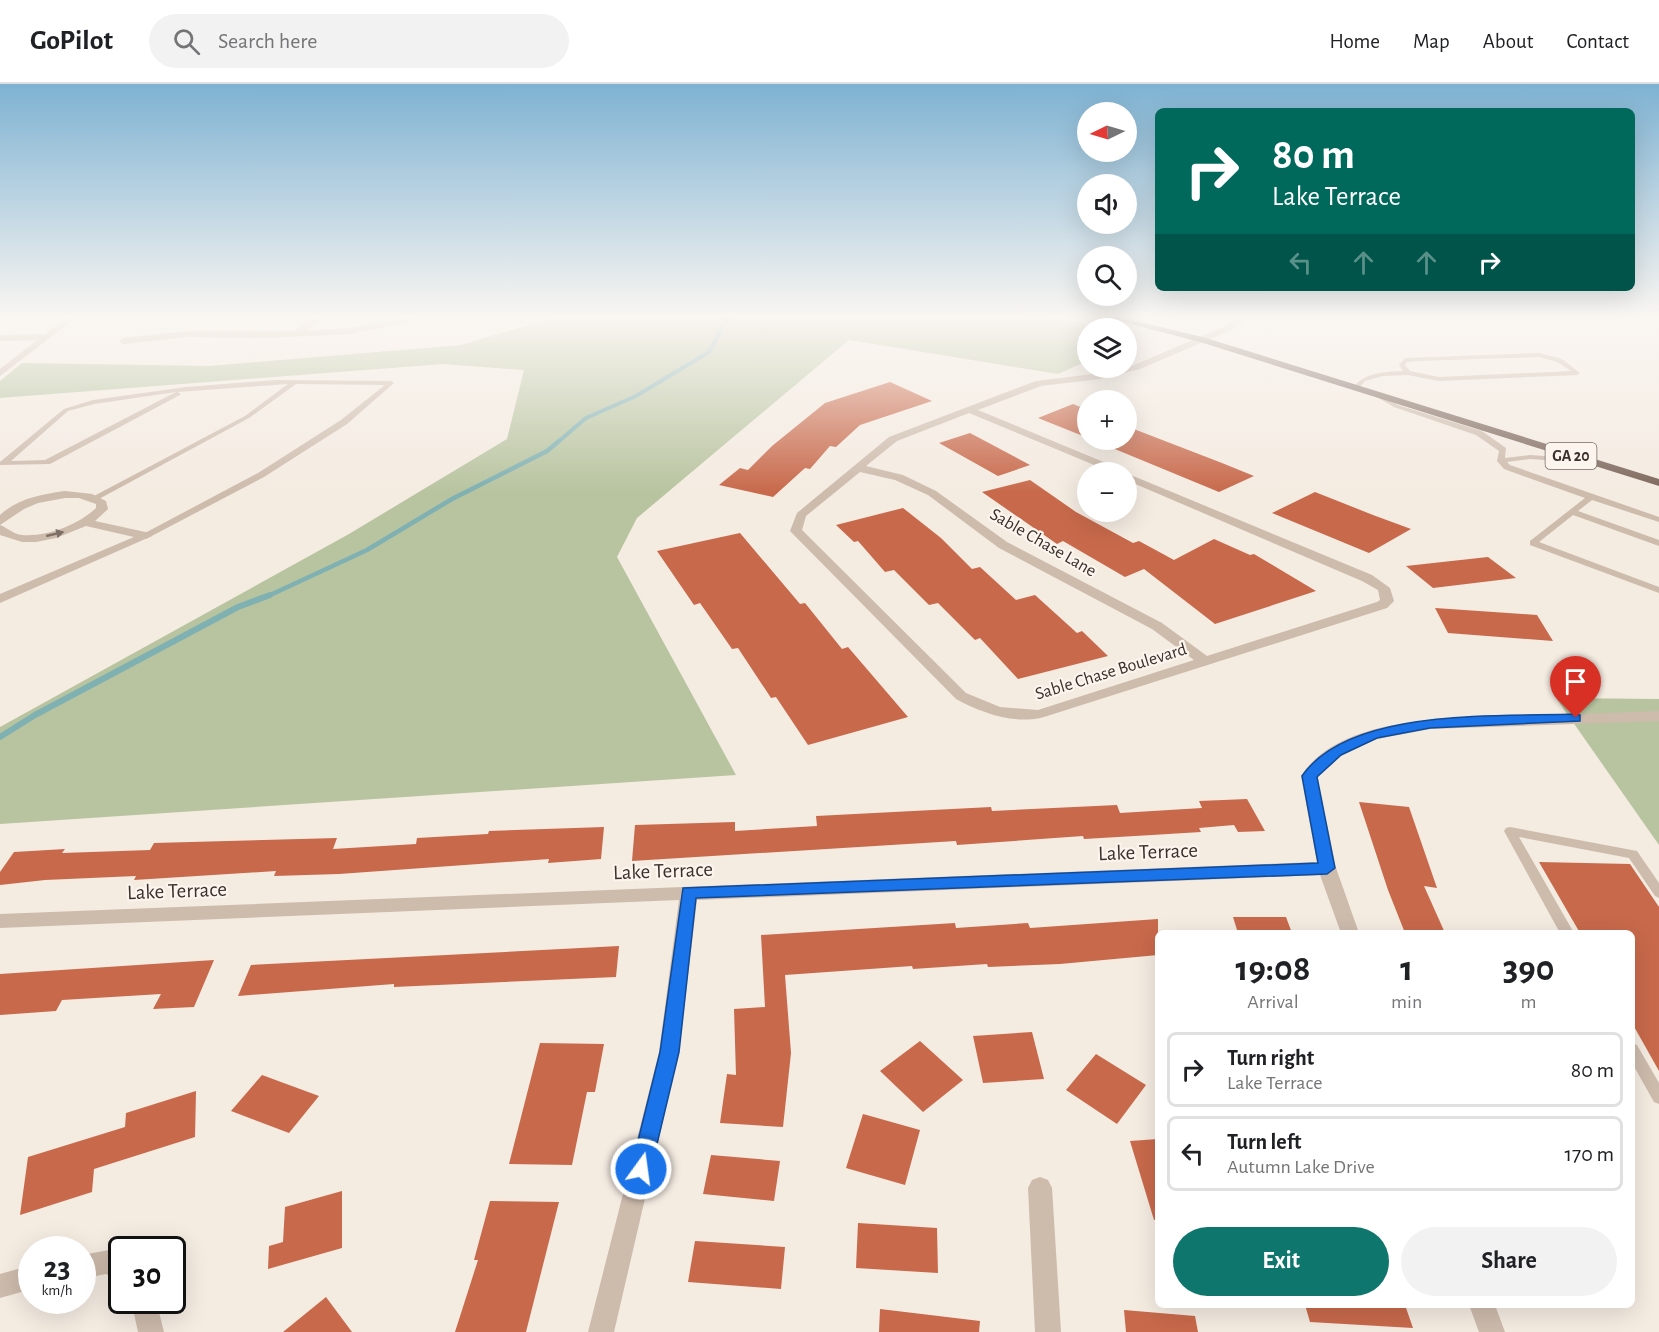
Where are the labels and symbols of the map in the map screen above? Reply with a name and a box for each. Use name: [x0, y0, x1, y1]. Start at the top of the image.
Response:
north arrow: [1077, 102, 1137, 162]
road number: GA 20: [1546, 443, 1596, 469]
street label: Sable Chase Lane: [987, 505, 1099, 581]
one-way arrow: [46, 529, 65, 538]
street label: Sable Chase Boulevard: [1033, 640, 1189, 704]
pin: [1550, 656, 1601, 718]
street label: Lake Terrace: [1098, 840, 1198, 864]
street label: Lake Terrace: [613, 859, 713, 883]
street label: Lake Terrace: [127, 879, 227, 903]
position arrow: [609, 1137, 673, 1201]
speed limit sign: 30: [108, 1236, 186, 1314]

